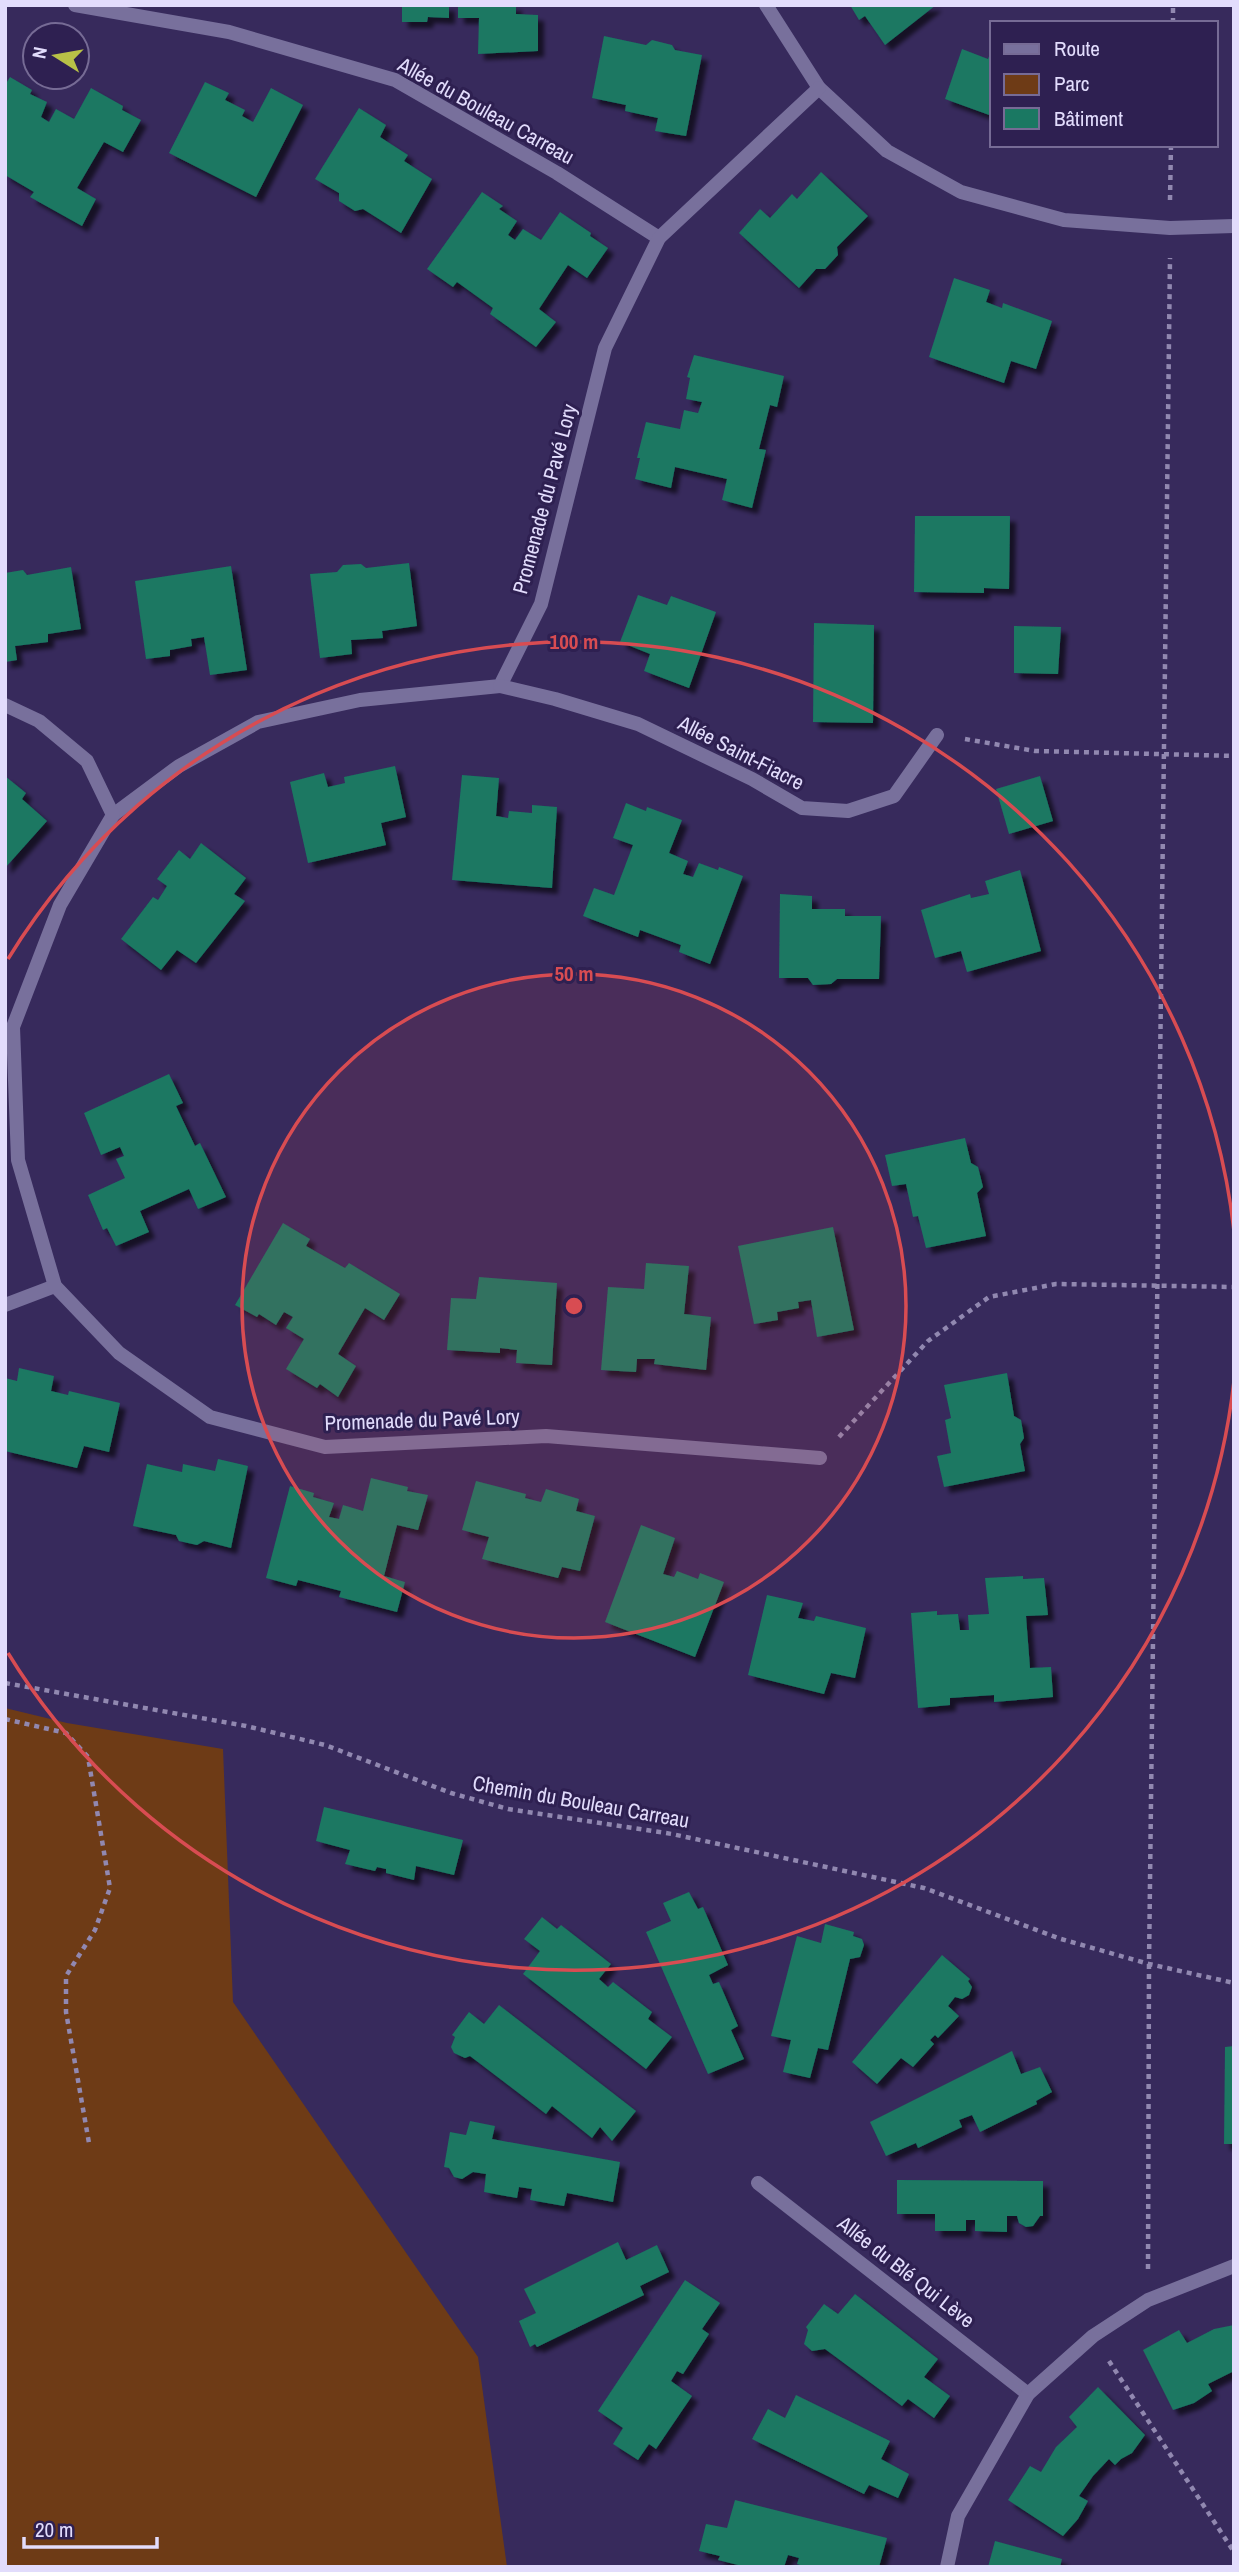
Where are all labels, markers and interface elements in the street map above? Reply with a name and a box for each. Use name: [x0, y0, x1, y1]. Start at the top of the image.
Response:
north arrow: [21, 21, 91, 91]
legend: [990, 21, 1218, 147]
text: Route: [1054, 34, 1100, 63]
text: N: [25, 45, 53, 61]
street label: Allée du Bouleau Carreau: [392, 50, 580, 171]
text: Parc: [1054, 69, 1089, 98]
text: Bâtiment: [1054, 104, 1123, 133]
street label: Promenade du Pavé Lory: [505, 400, 584, 597]
text: 100 m: [550, 627, 598, 656]
street label: Allée Saint-Fiacre: [672, 708, 809, 797]
text: 50 m: [554, 959, 594, 988]
centre of rings: [562, 1294, 586, 1318]
street label: Promenade du Pavé Lory: [324, 1402, 520, 1437]
street label: Chemin du Bouleau Carreau: [471, 1768, 692, 1835]
street label: Allée du Blé Qui Lève: [831, 2208, 981, 2334]
scale bar: [24, 2506, 158, 2550]
text: 20 m: [35, 2515, 73, 2544]

